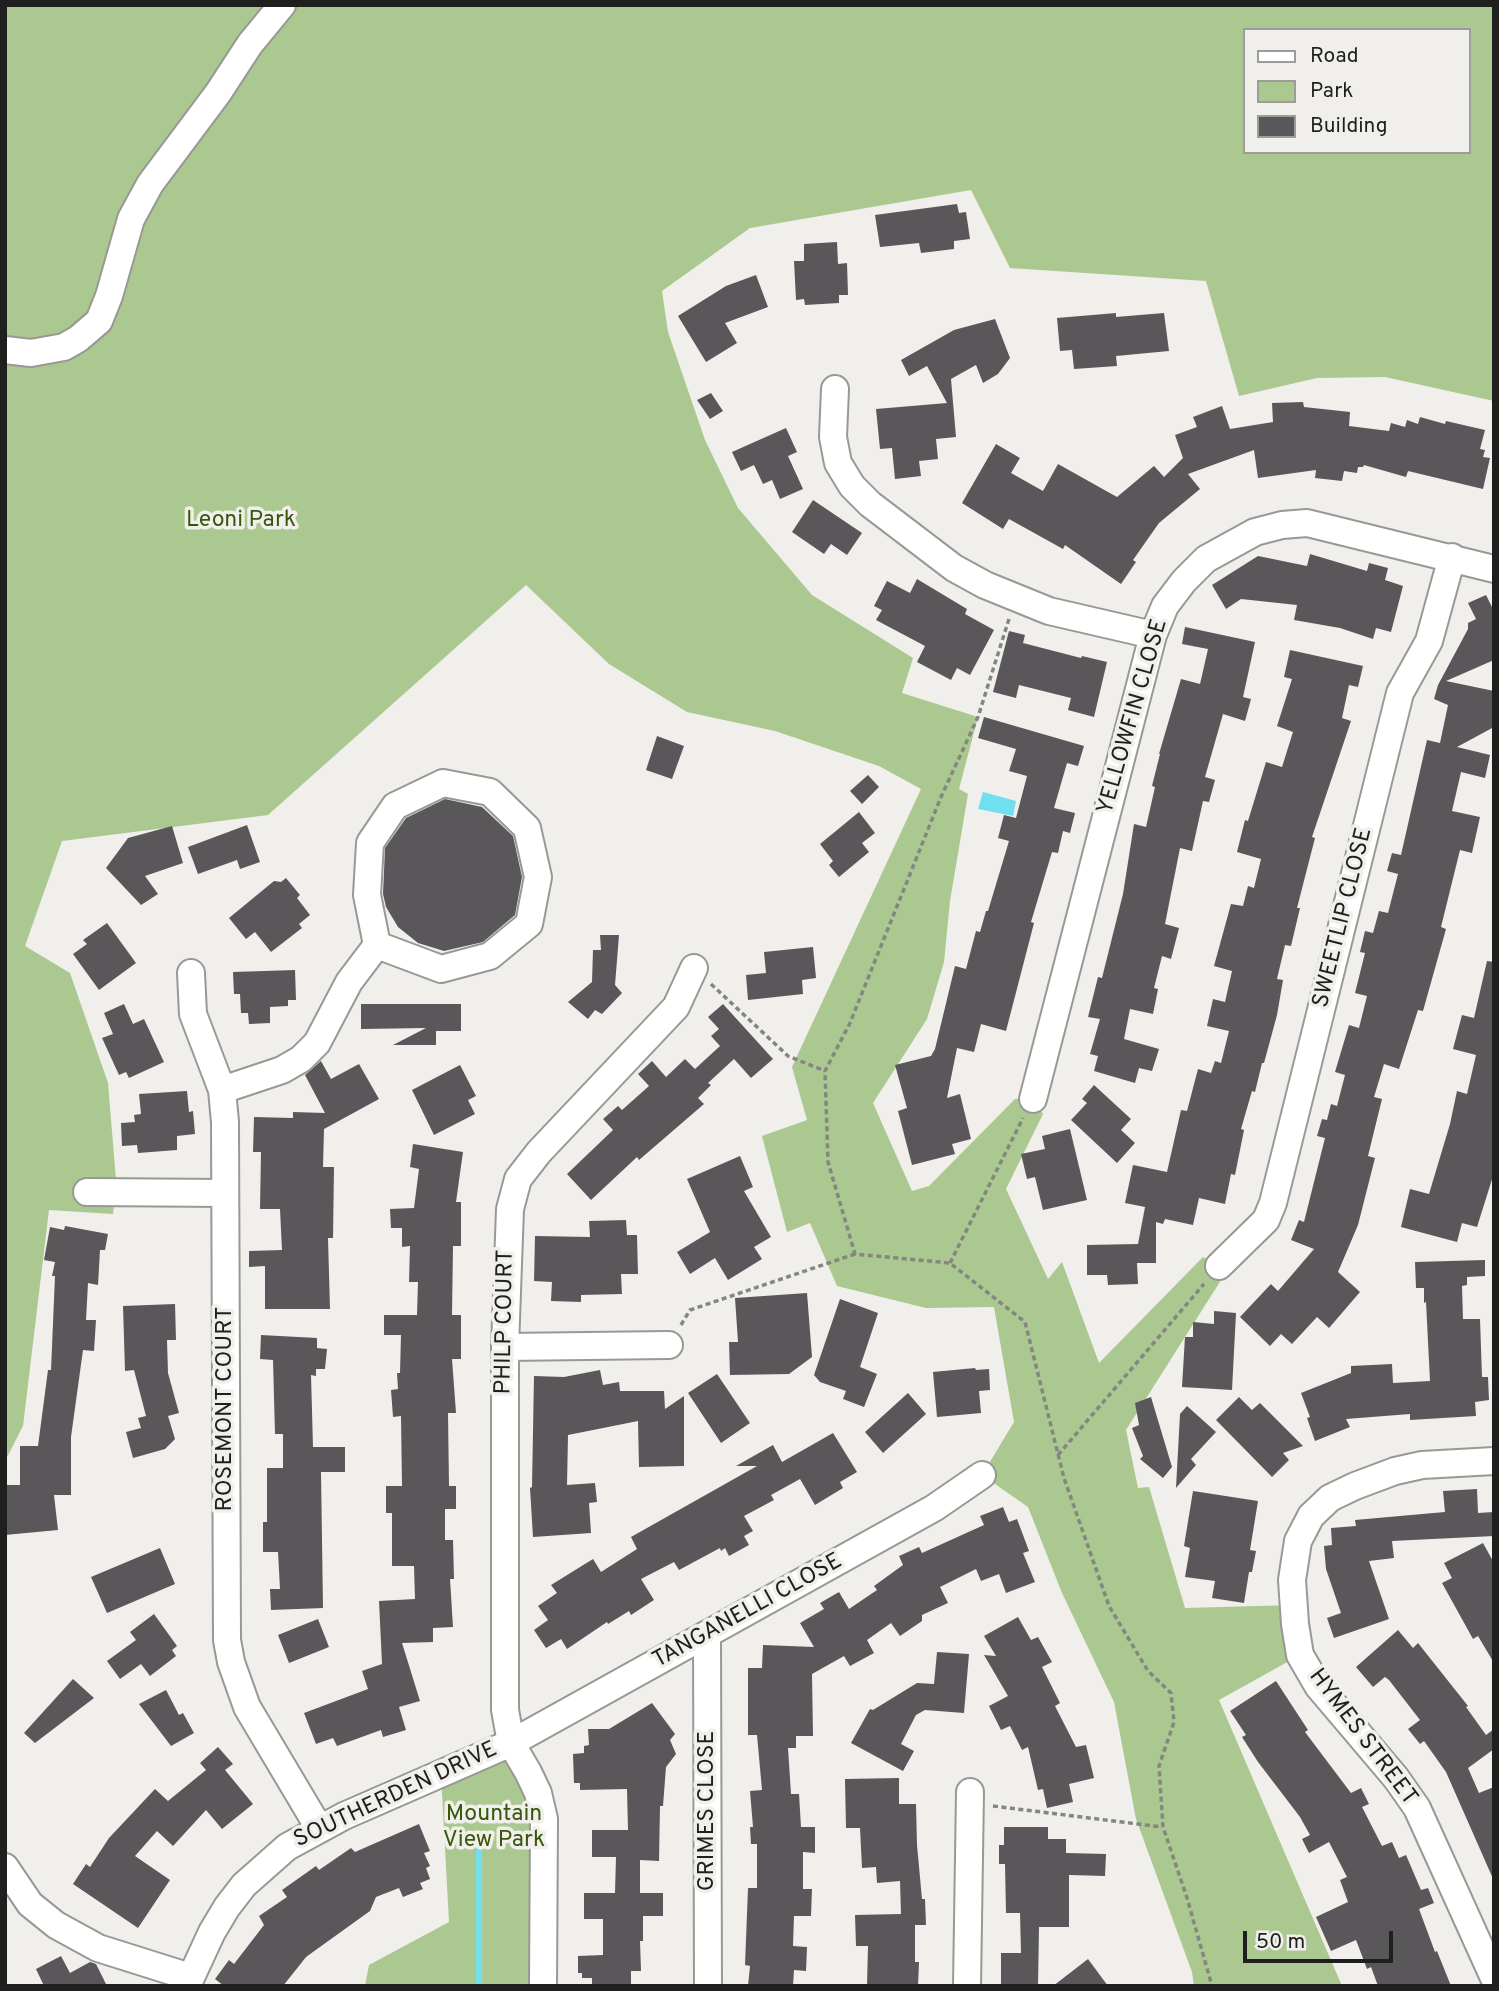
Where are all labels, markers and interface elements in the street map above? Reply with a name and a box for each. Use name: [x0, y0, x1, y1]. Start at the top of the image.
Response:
legend: [1244, 28, 1471, 154]
text: Road: [1310, 43, 1359, 70]
text: Park: [1310, 78, 1353, 105]
text: Building: [1310, 113, 1388, 140]
park label: Leoni Park: [186, 507, 296, 535]
street label: YELLOWFIN CLOSE: [1093, 616, 1175, 818]
street label: SWEETLIP CLOSE: [1308, 825, 1380, 1011]
street label: PHILP COURT: [491, 1249, 521, 1395]
street label: ROSEMONT COURT: [212, 1307, 240, 1511]
street label: TANGANELLI CLOSE: [649, 1549, 847, 1675]
street label: HYMES STREET: [1302, 1664, 1422, 1812]
street label: GRIMES CLOSE: [694, 1731, 722, 1891]
street label: SOUTHERDEN DRIVE: [290, 1737, 502, 1855]
park label: Mountain View Park: [443, 1801, 545, 1855]
scale bar: [1247, 1918, 1398, 1962]
text: 50 m: [1256, 1929, 1305, 1956]

